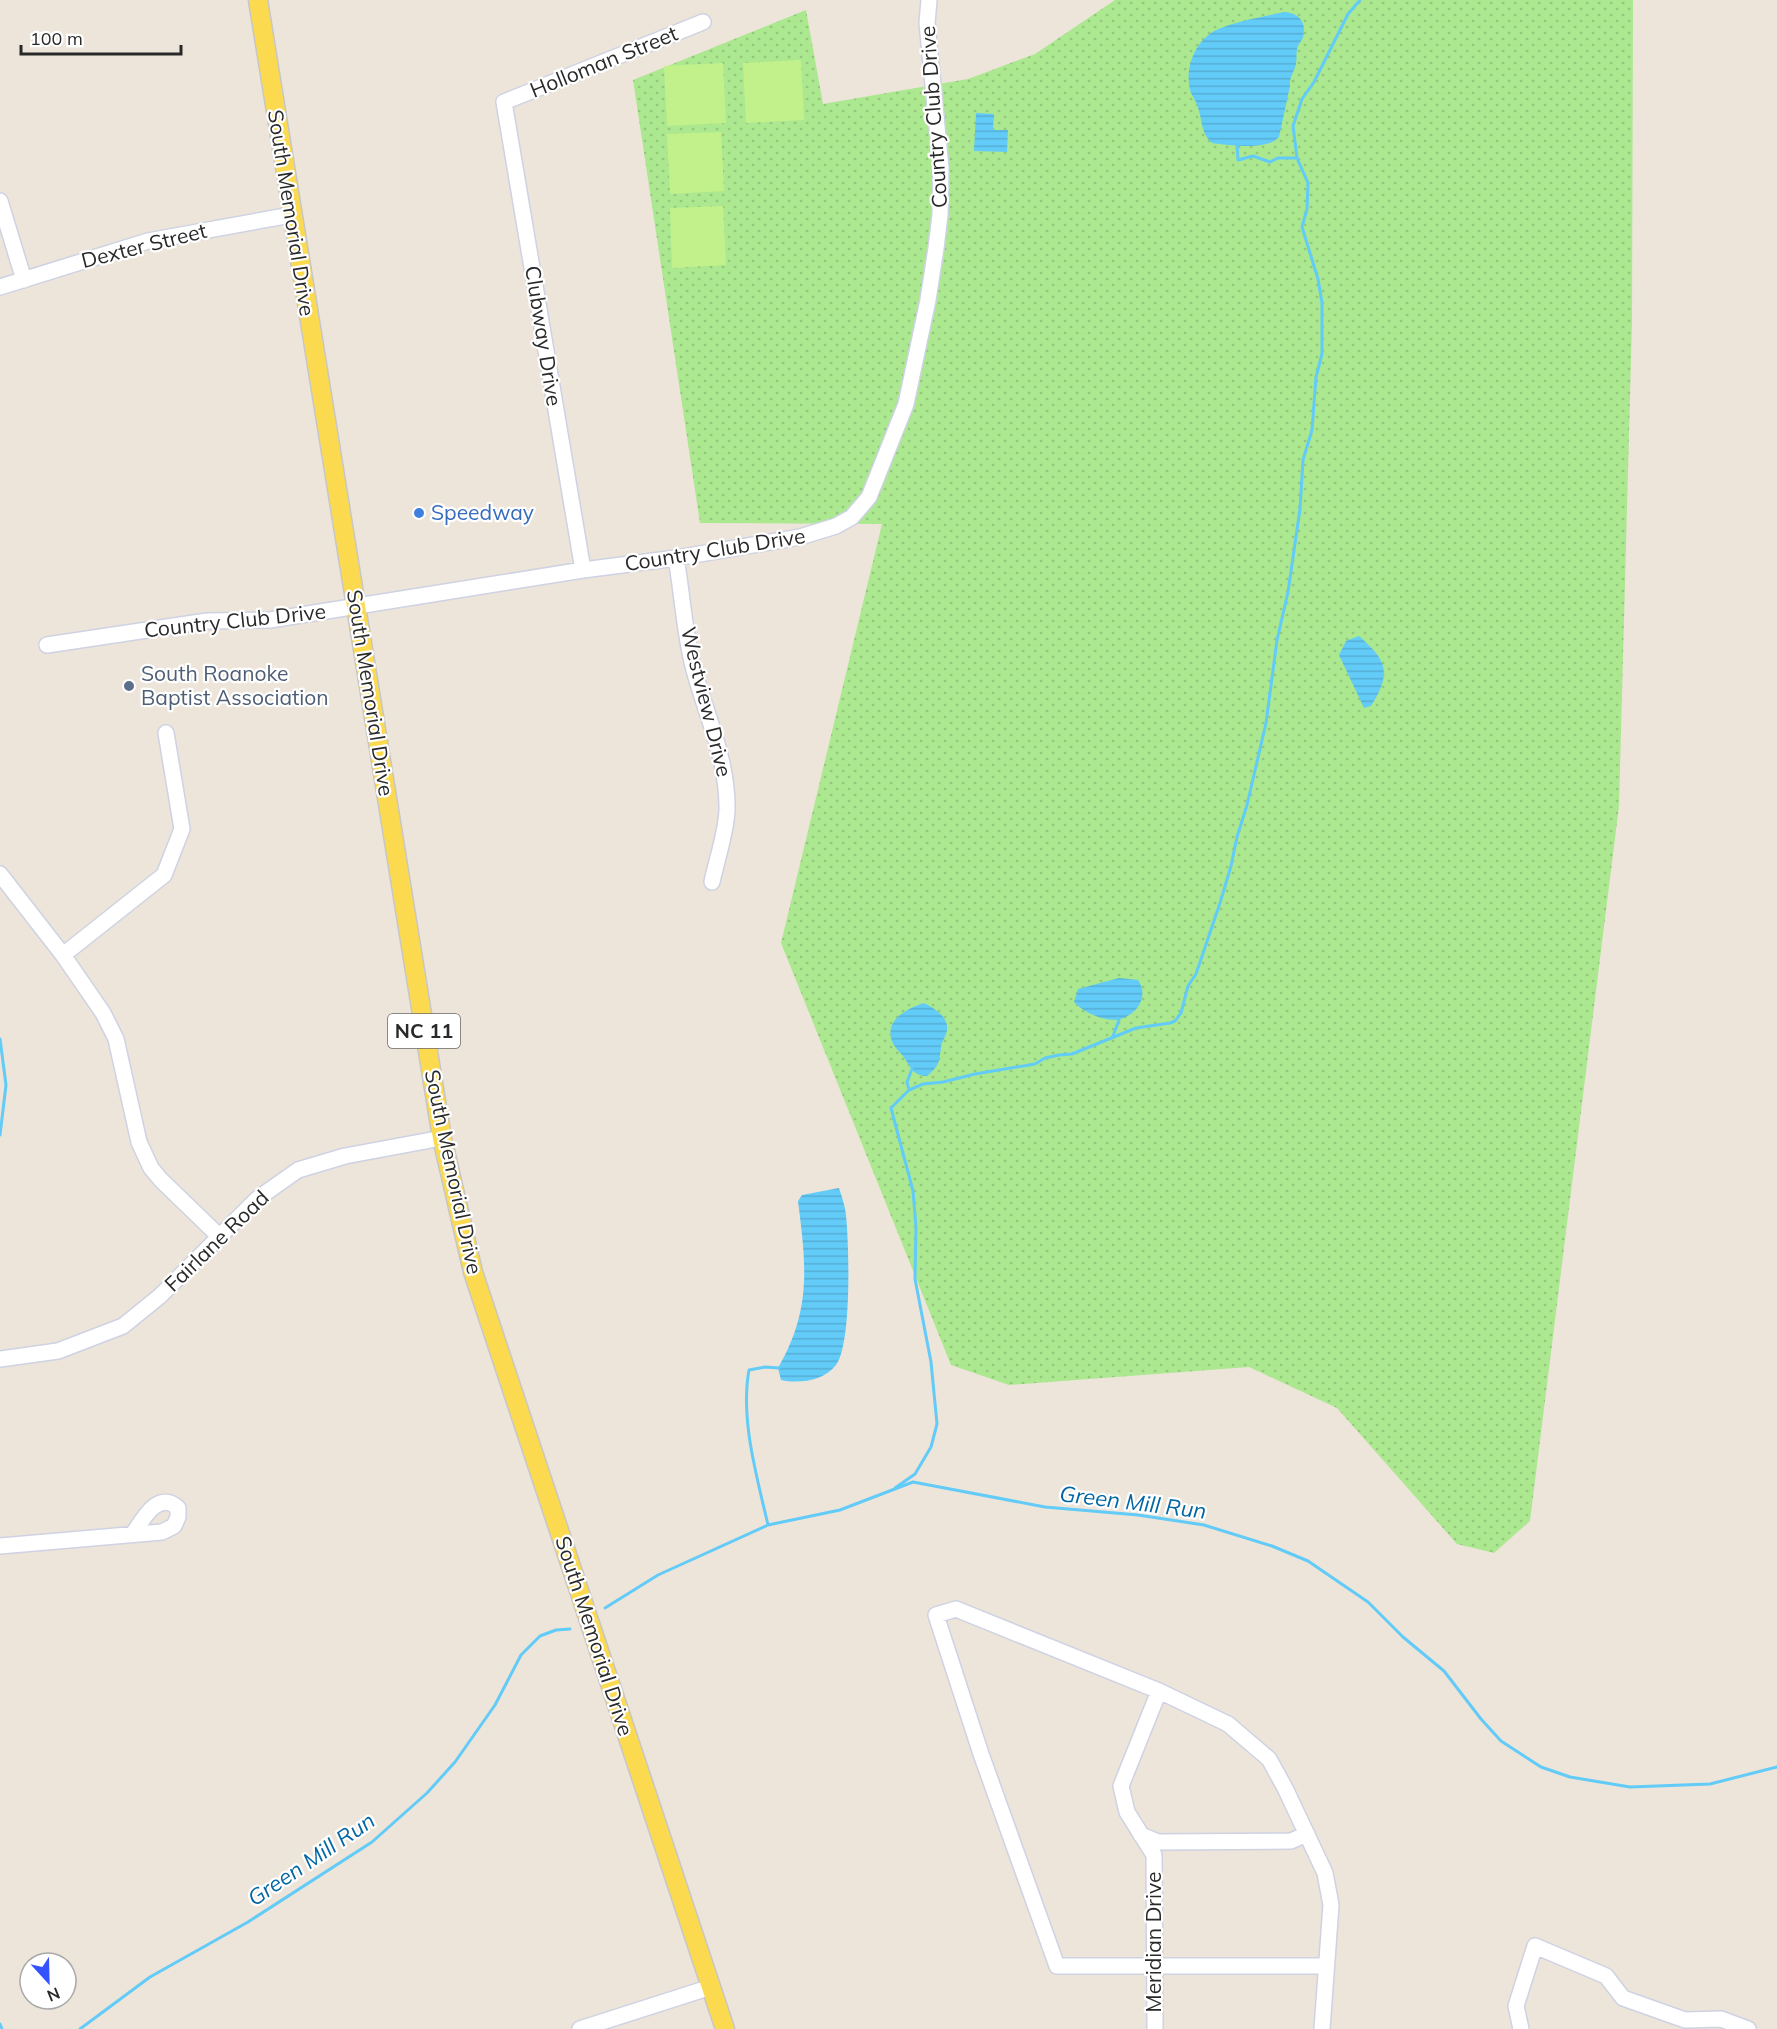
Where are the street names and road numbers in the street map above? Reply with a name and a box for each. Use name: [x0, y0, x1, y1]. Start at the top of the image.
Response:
street label: Holloman Street: [526, 20, 681, 103]
street label: Country Club Drive: [914, 25, 952, 209]
street label: South Memorial Drive: [263, 108, 321, 318]
street label: Dexter Street: [78, 217, 209, 273]
street label: Clubway Drive: [520, 264, 568, 408]
street label: Country Club Drive: [623, 522, 807, 576]
street label: South Memorial Drive: [342, 588, 400, 798]
street label: Country Club Drive: [143, 598, 327, 642]
street label: Westview Drive: [676, 624, 738, 779]
road number: NC 11: [388, 1014, 460, 1048]
street label: South Memorial Drive: [420, 1067, 488, 1277]
street label: Fairlane Road: [159, 1184, 274, 1296]
street label: South Memorial Drive: [550, 1532, 640, 1739]
street label: Meridian Drive: [1140, 1872, 1166, 2012]

